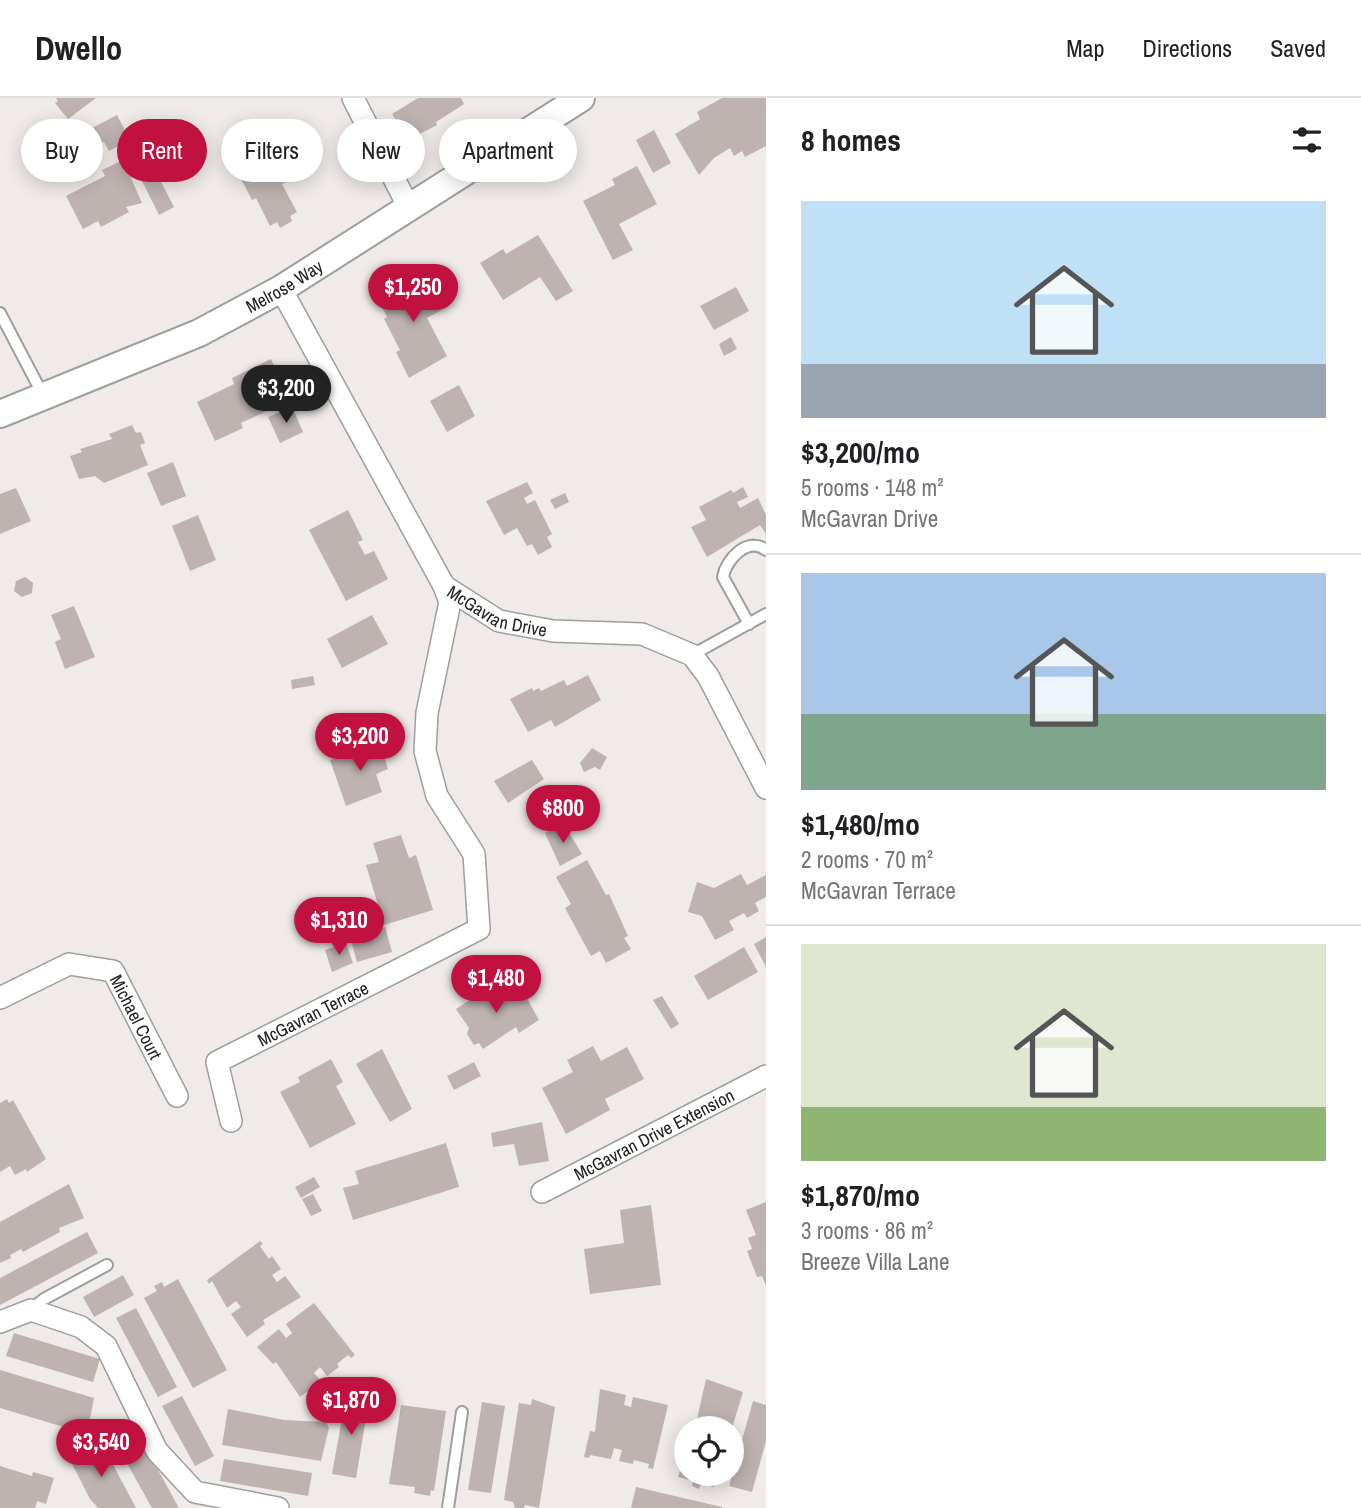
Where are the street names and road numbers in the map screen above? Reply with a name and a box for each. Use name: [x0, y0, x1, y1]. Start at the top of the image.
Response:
street label: Melrose Way: [241, 253, 328, 318]
street label: McGavran Drive: [443, 579, 549, 642]
street label: Michael Court: [104, 970, 169, 1063]
street label: McGavran Terrace: [253, 975, 372, 1052]
street label: McGavran Drive Extension: [569, 1082, 738, 1186]

